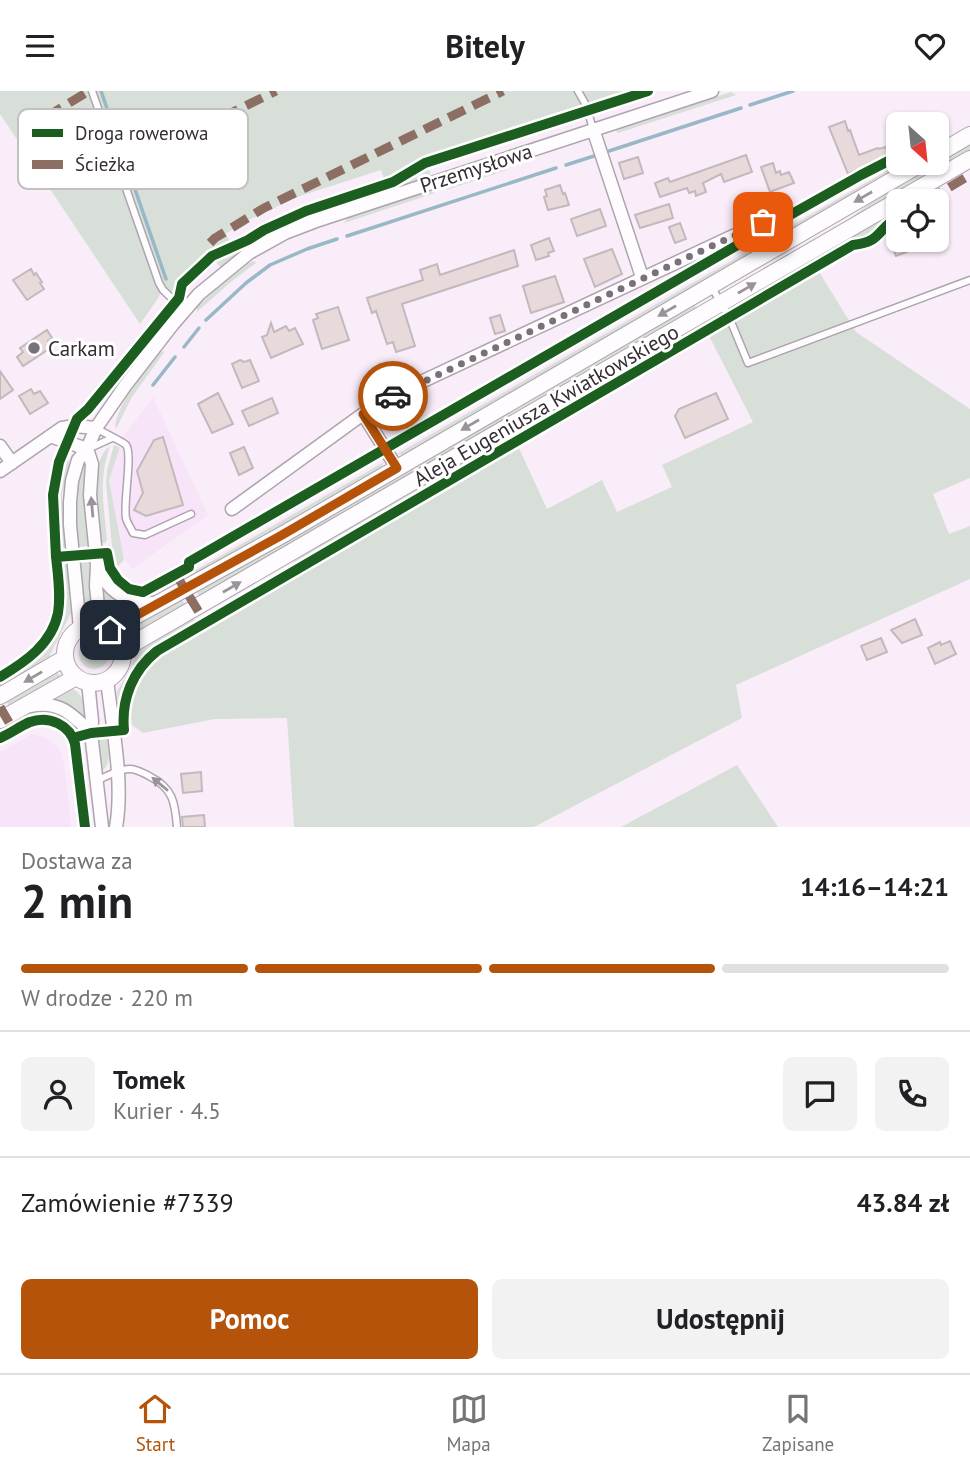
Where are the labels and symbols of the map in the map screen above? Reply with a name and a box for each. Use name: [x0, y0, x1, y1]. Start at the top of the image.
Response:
legend: [18, 109, 248, 189]
north arrow: [886, 112, 948, 175]
text: Droga rowerowa: [75, 121, 208, 145]
street label: Przemysłowa: [416, 137, 536, 199]
text: Ścieżka: [75, 152, 135, 176]
one-way arrow: [854, 191, 873, 203]
pin: [733, 192, 793, 252]
one-way arrow: [737, 282, 756, 294]
one-way arrow: [657, 305, 676, 317]
street label: Aleja Eugeniusza Kwiatkowskiego: [408, 318, 684, 492]
place label: Carkam: [48, 335, 115, 362]
marker: Carkam: [26, 340, 42, 356]
courier: [358, 361, 428, 431]
one-way arrow: [460, 419, 479, 431]
one-way arrow: [86, 496, 97, 518]
one-way arrow: [222, 581, 242, 593]
pin: [80, 600, 140, 660]
one-way arrow: [23, 671, 42, 683]
one-way arrow: [151, 777, 169, 792]

